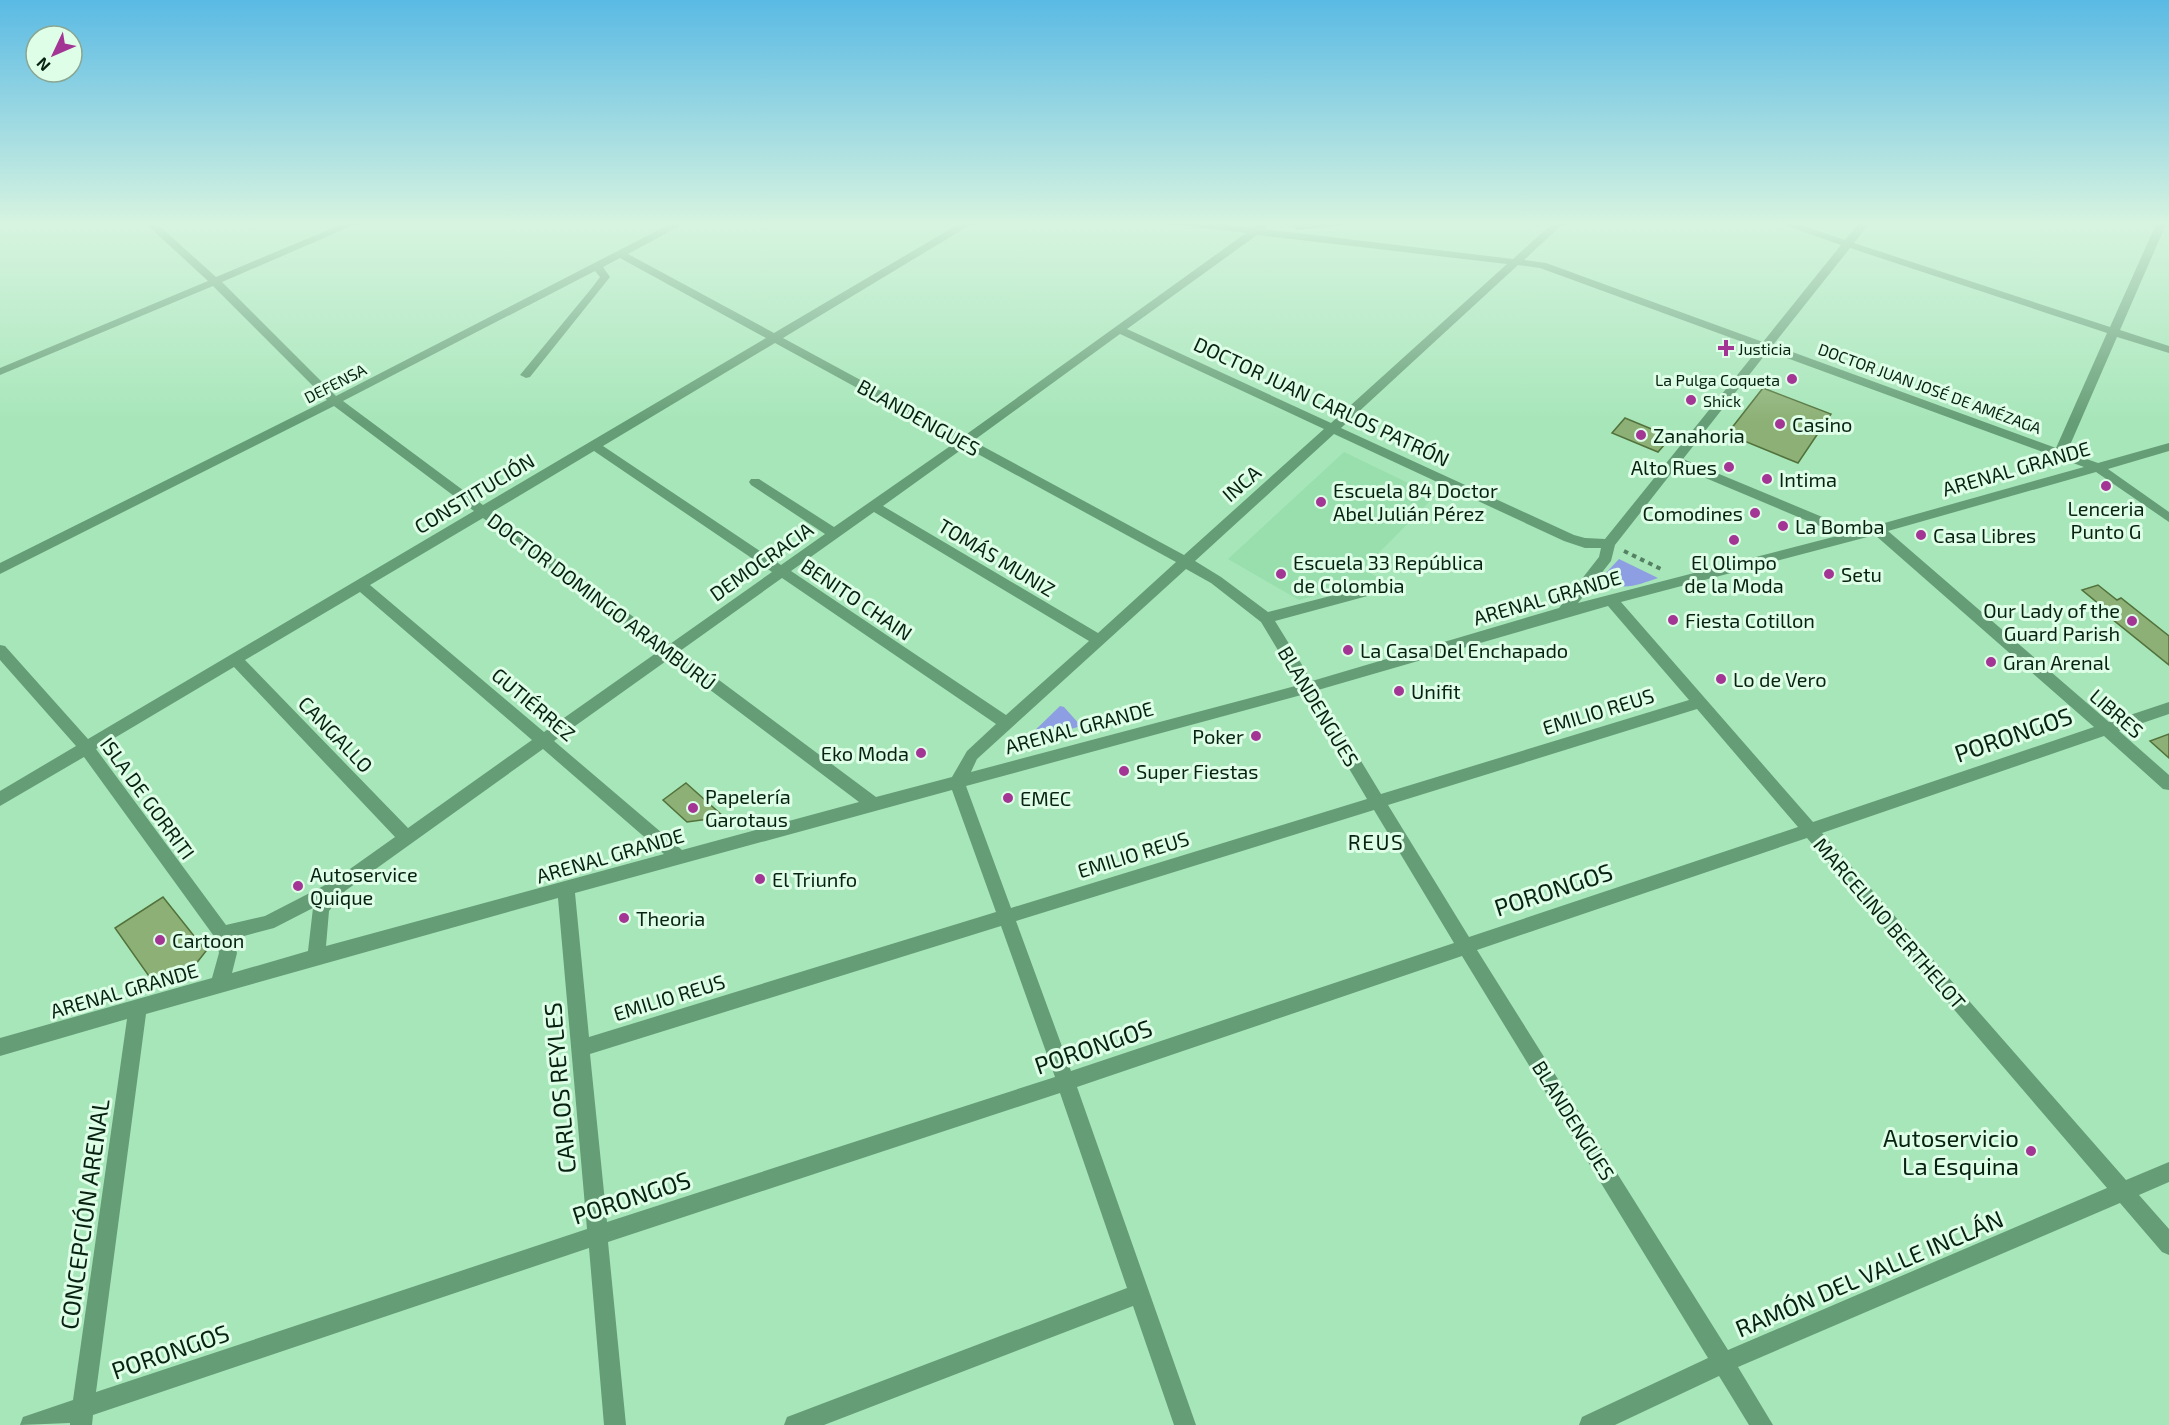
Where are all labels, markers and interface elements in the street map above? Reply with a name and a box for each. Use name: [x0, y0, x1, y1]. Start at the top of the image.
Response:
north arrow: [24, 24, 84, 84]
text: N: [32, 54, 54, 76]
street label: DOCTOR JUAN CARLOS PATRÓN: [1190, 331, 1454, 471]
place label: Justicia: [1738, 339, 1791, 358]
street label: DOCTOR JUAN JOSÉ DE AMÉZAGA: [1816, 339, 2044, 437]
marker: Justicia: [1719, 341, 1733, 355]
street label: DEFENSA: [301, 359, 369, 407]
place label: La Pulga Coqueta: [1655, 370, 1780, 389]
marker: La Pulga Coqueta: [1785, 372, 1799, 386]
street label: BLANDENGUES: [854, 374, 984, 460]
place label: Shick: [1703, 391, 1741, 410]
marker: Shick: [1684, 393, 1698, 407]
place label: Casino: [1792, 412, 1852, 436]
marker: Casino: [1773, 417, 1787, 431]
place label: Zanahoria: [1653, 423, 1745, 447]
marker: Zanahoria: [1634, 428, 1648, 442]
street label: ARENAL GRANDE: [1939, 435, 2093, 501]
street label: CONSTITUCIÓN: [410, 448, 538, 538]
place label: Alto Rues: [1631, 455, 1717, 479]
street label: INCA: [1217, 459, 1266, 506]
marker: Alto Rues: [1722, 460, 1736, 474]
place label: Intima: [1779, 467, 1837, 491]
marker: Intima: [1760, 472, 1774, 486]
place label: Escuela 84 Doctor Abel Julián Pérez: [1333, 478, 1498, 525]
marker: Lenceria Punto G: [2099, 479, 2113, 493]
marker: Escuela 84 Doctor Abel Julián Pérez: [1314, 495, 1328, 509]
place label: Lenceria Punto G: [2068, 496, 2144, 543]
place label: Comodines: [1642, 501, 1743, 525]
marker: Comodines: [1748, 506, 1762, 520]
street label: DOCTOR DOMINGO ARAMBURÚ: [483, 507, 721, 695]
street label: TOMÁS MUNIZ: [934, 513, 1060, 601]
place label: La Bomba: [1795, 514, 1884, 538]
street label: DEMOCRACIA: [705, 516, 818, 605]
marker: La Bomba: [1776, 519, 1790, 533]
place label: Casa Libres: [1933, 523, 2036, 547]
marker: Casa Libres: [1914, 528, 1928, 542]
marker: El Olimpo de la Moda: [1727, 533, 1741, 547]
place label: Escuela 33 República de Colombia: [1293, 550, 1483, 597]
place label: El Olimpo de la Moda: [1684, 550, 1784, 597]
street label: BENITO CHAIN: [797, 553, 917, 645]
place label: Setu: [1841, 562, 1882, 586]
street label: ARENAL GRANDE: [1470, 564, 1624, 630]
marker: Escuela 33 República de Colombia: [1274, 567, 1288, 581]
marker: Setu: [1822, 567, 1836, 581]
place label: Our Lady of the Guard Parish: [1983, 598, 2120, 645]
place label: Fiesta Cotillon: [1685, 608, 1815, 632]
marker: Fiesta Cotillon: [1666, 613, 1680, 627]
marker: Our Lady of the Guard Parish: [2125, 614, 2139, 628]
place label: La Casa Del Enchapado: [1360, 638, 1568, 662]
street label: BLANDENGUES: [1274, 641, 1364, 771]
marker: La Casa Del Enchapado: [1341, 643, 1355, 657]
place label: Gran Arenal: [2003, 650, 2110, 674]
marker: Gran Arenal: [1984, 655, 1998, 669]
street label: GUTIÉRREZ: [488, 662, 580, 746]
place label: Lo de Vero: [1733, 667, 1827, 691]
marker: Lo de Vero: [1714, 672, 1728, 686]
place label: Unifit: [1411, 679, 1461, 703]
street label: EMILIO REUS: [1539, 683, 1657, 739]
street label: LIBRES: [2085, 683, 2149, 743]
marker: Unifit: [1392, 684, 1406, 698]
street label: CANGALLO: [294, 691, 378, 777]
street label: ARENAL GRANDE: [1002, 696, 1156, 758]
street label: PORONGOS: [1950, 700, 2076, 768]
place label: Poker: [1192, 724, 1244, 748]
marker: Poker: [1249, 729, 1263, 743]
street label: ISLA DE GORRITI: [96, 732, 200, 864]
place label: Eko Moda: [821, 741, 909, 765]
marker: Eko Moda: [914, 746, 928, 760]
place label: Super Fiestas: [1136, 759, 1258, 783]
marker: Super Fiestas: [1117, 764, 1131, 778]
place label: Papelería Garotaus: [705, 784, 791, 831]
place label: EMEC: [1020, 786, 1071, 810]
marker: EMEC: [1001, 791, 1015, 805]
marker: Papelería Garotaus: [686, 801, 700, 815]
street label: ARENAL GRANDE: [533, 822, 687, 888]
street label: EMILIO REUS: [1074, 826, 1192, 882]
district label: REUS: [1348, 829, 1404, 854]
street label: MARCELINO BERTHELOT: [1809, 832, 1971, 1014]
street label: PORONGOS: [1490, 856, 1616, 922]
place label: Autoservice Quique: [310, 862, 418, 909]
place label: El Triunfo: [772, 867, 857, 891]
marker: El Triunfo: [753, 872, 767, 886]
marker: Autoservice Quique: [291, 879, 305, 893]
place label: Theoria: [636, 906, 705, 930]
marker: Theoria: [617, 911, 631, 925]
place label: Cartoon: [172, 928, 244, 952]
marker: Cartoon: [153, 933, 167, 947]
street label: ARENAL GRANDE: [47, 957, 201, 1023]
street label: EMILIO REUS: [610, 969, 728, 1025]
street label: CARLOS REYLES: [537, 1001, 581, 1175]
street label: PORONGOS: [1030, 1012, 1156, 1080]
street label: BLANDENGUES: [1528, 1056, 1620, 1184]
street label: CONCEPCIÓN ARENAL: [53, 1097, 115, 1331]
place label: Autoservicio La Esquina: [1883, 1123, 2019, 1180]
marker: Autoservicio La Esquina: [2024, 1144, 2038, 1158]
street label: PORONGOS: [568, 1164, 694, 1230]
street label: RAMÓN DEL VALLE INCLÁN: [1731, 1203, 2007, 1343]
street label: PORONGOS: [107, 1317, 233, 1385]

